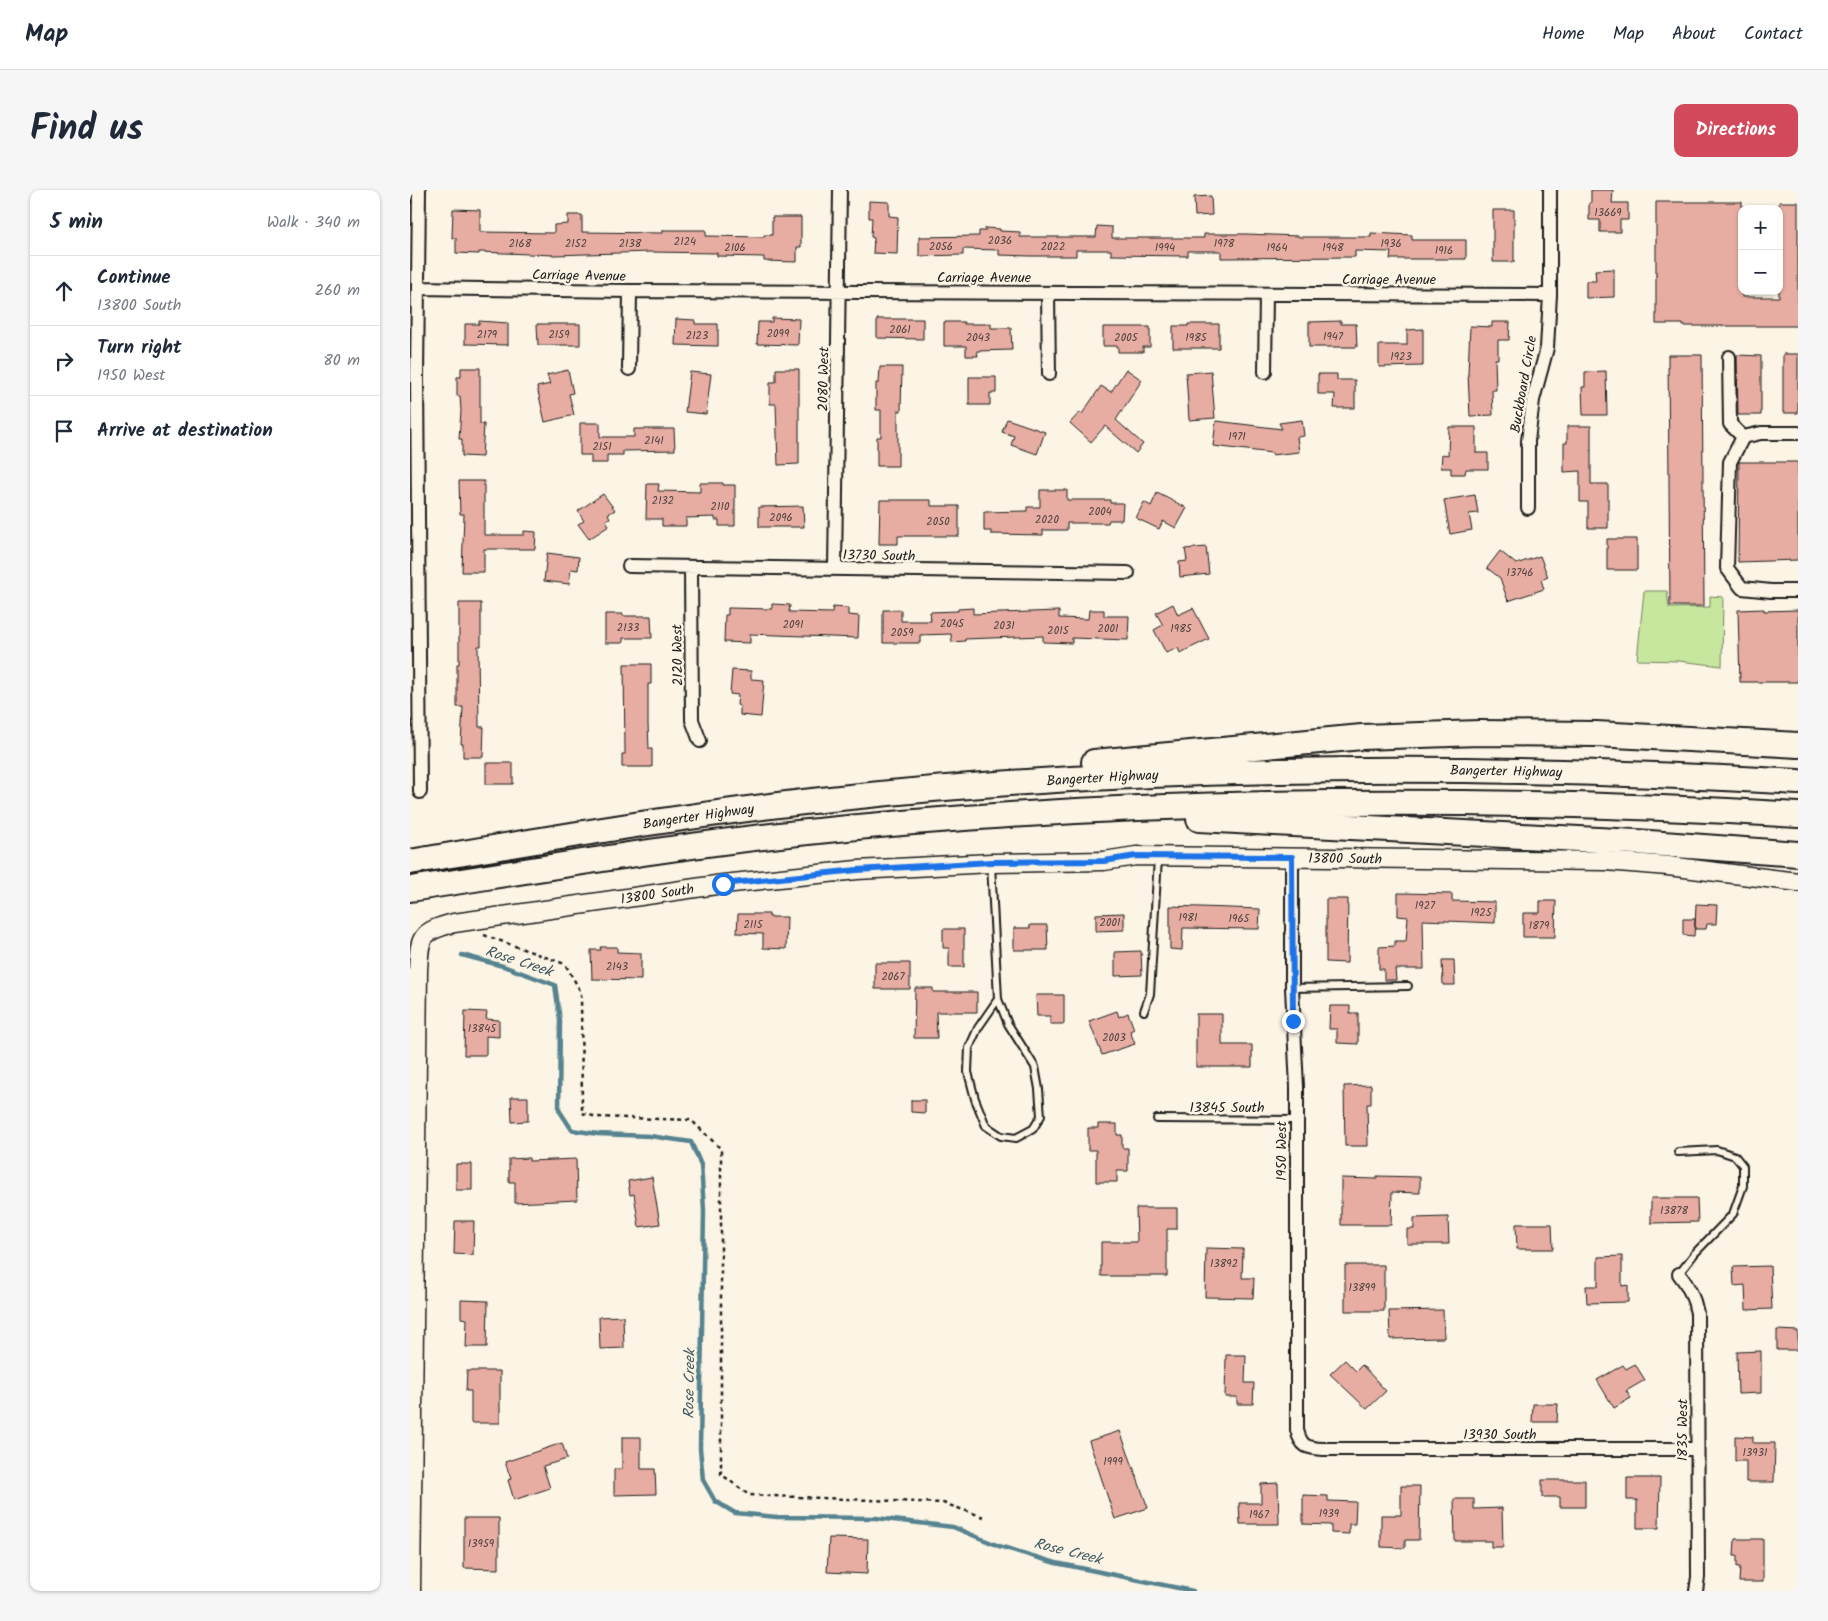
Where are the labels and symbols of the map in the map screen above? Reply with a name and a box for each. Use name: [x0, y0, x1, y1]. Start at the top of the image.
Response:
house number: 13669: [1594, 204, 1622, 222]
house number: 2036: [988, 232, 1012, 250]
house number: 2124: [674, 233, 696, 251]
house number: 2168: [509, 235, 532, 253]
house number: 2152: [565, 235, 587, 253]
house number: 2138: [619, 235, 642, 253]
house number: 1978: [1214, 235, 1235, 253]
house number: 1936: [1380, 235, 1402, 253]
house number: 2056: [929, 238, 953, 256]
house number: 2022: [1041, 238, 1065, 256]
house number: 2106: [724, 239, 746, 257]
house number: 1994: [1155, 239, 1175, 257]
house number: 1964: [1267, 239, 1288, 257]
house number: 1948: [1322, 239, 1344, 257]
house number: 1916: [1435, 242, 1453, 260]
street label: Carriage Avenue: [532, 264, 627, 288]
street label: Carriage Avenue: [937, 267, 1032, 289]
street label: Carriage Avenue: [1342, 269, 1437, 291]
house number: 2061: [889, 321, 911, 339]
house number: 2099: [767, 325, 790, 343]
house number: 2179: [477, 326, 498, 344]
house number: 2159: [548, 326, 570, 344]
house number: 2123: [686, 327, 708, 345]
house number: 1947: [1323, 328, 1344, 346]
house number: 2043: [966, 329, 990, 347]
house number: 2005: [1114, 329, 1139, 347]
house number: 1985: [1185, 329, 1208, 347]
street label: Buckboard Circle: [1505, 333, 1543, 434]
street label: 2080 West: [812, 346, 836, 412]
house number: 1923: [1390, 348, 1412, 366]
house number: 1971: [1228, 428, 1246, 446]
house number: 2141: [644, 432, 664, 450]
house number: 2151: [592, 438, 612, 456]
house number: 2132: [652, 492, 674, 510]
house number: 2110: [711, 498, 730, 516]
house number: 2004: [1088, 503, 1112, 521]
house number: 2096: [769, 509, 793, 527]
house number: 2020: [1035, 511, 1059, 529]
house number: 2050: [926, 513, 950, 531]
street label: 13730 South: [842, 544, 916, 568]
house number: 13746: [1507, 564, 1533, 582]
house number: 2045: [940, 615, 965, 633]
house number: 2091: [783, 616, 803, 634]
house number: 2031: [993, 617, 1015, 635]
house number: 2133: [617, 619, 639, 637]
house number: 2001: [1098, 620, 1118, 638]
house number: 1985: [1170, 620, 1193, 638]
house number: 2015: [1047, 622, 1070, 640]
street label: 2120 West: [666, 623, 690, 686]
house number: 2059: [890, 624, 914, 642]
street label: Bangerter Highway: [1450, 760, 1563, 784]
street label: Bangerter Highway: [1046, 765, 1159, 792]
street label: Bangerter Highway: [641, 798, 756, 836]
street label: 13800 South: [1308, 848, 1382, 871]
route start: [712, 873, 735, 896]
street label: 13800 South: [619, 878, 695, 911]
house number: 1927: [1415, 897, 1436, 915]
house number: 1925: [1470, 904, 1493, 922]
house number: 1981: [1179, 909, 1197, 927]
house number: 1965: [1229, 910, 1251, 928]
house number: 2001: [1100, 914, 1120, 932]
house number: 2115: [743, 916, 764, 934]
house number: 1879: [1529, 917, 1550, 935]
water label: Rose Creek: [482, 940, 557, 985]
house number: 2143: [606, 958, 628, 976]
house number: 2067: [881, 968, 905, 986]
route end: [1282, 1010, 1305, 1033]
house number: 13845: [468, 1020, 497, 1038]
house number: 2003: [1102, 1029, 1126, 1047]
street label: 13845 South: [1189, 1097, 1265, 1119]
street label: 1950 West: [1271, 1120, 1293, 1181]
house number: 13878: [1660, 1202, 1688, 1220]
house number: 13892: [1210, 1255, 1238, 1273]
house number: 13899: [1348, 1279, 1376, 1297]
water label: Rose Creek: [677, 1347, 703, 1419]
street label: 1835 West: [1672, 1398, 1694, 1461]
street label: 13930 South: [1463, 1424, 1537, 1446]
house number: 13931: [1743, 1444, 1767, 1462]
house number: 1999: [1103, 1453, 1123, 1471]
house number: 1939: [1319, 1505, 1340, 1523]
house number: 1967: [1249, 1506, 1270, 1524]
water label: Rose Creek: [1031, 1532, 1106, 1572]
house number: 13959: [468, 1535, 495, 1553]

